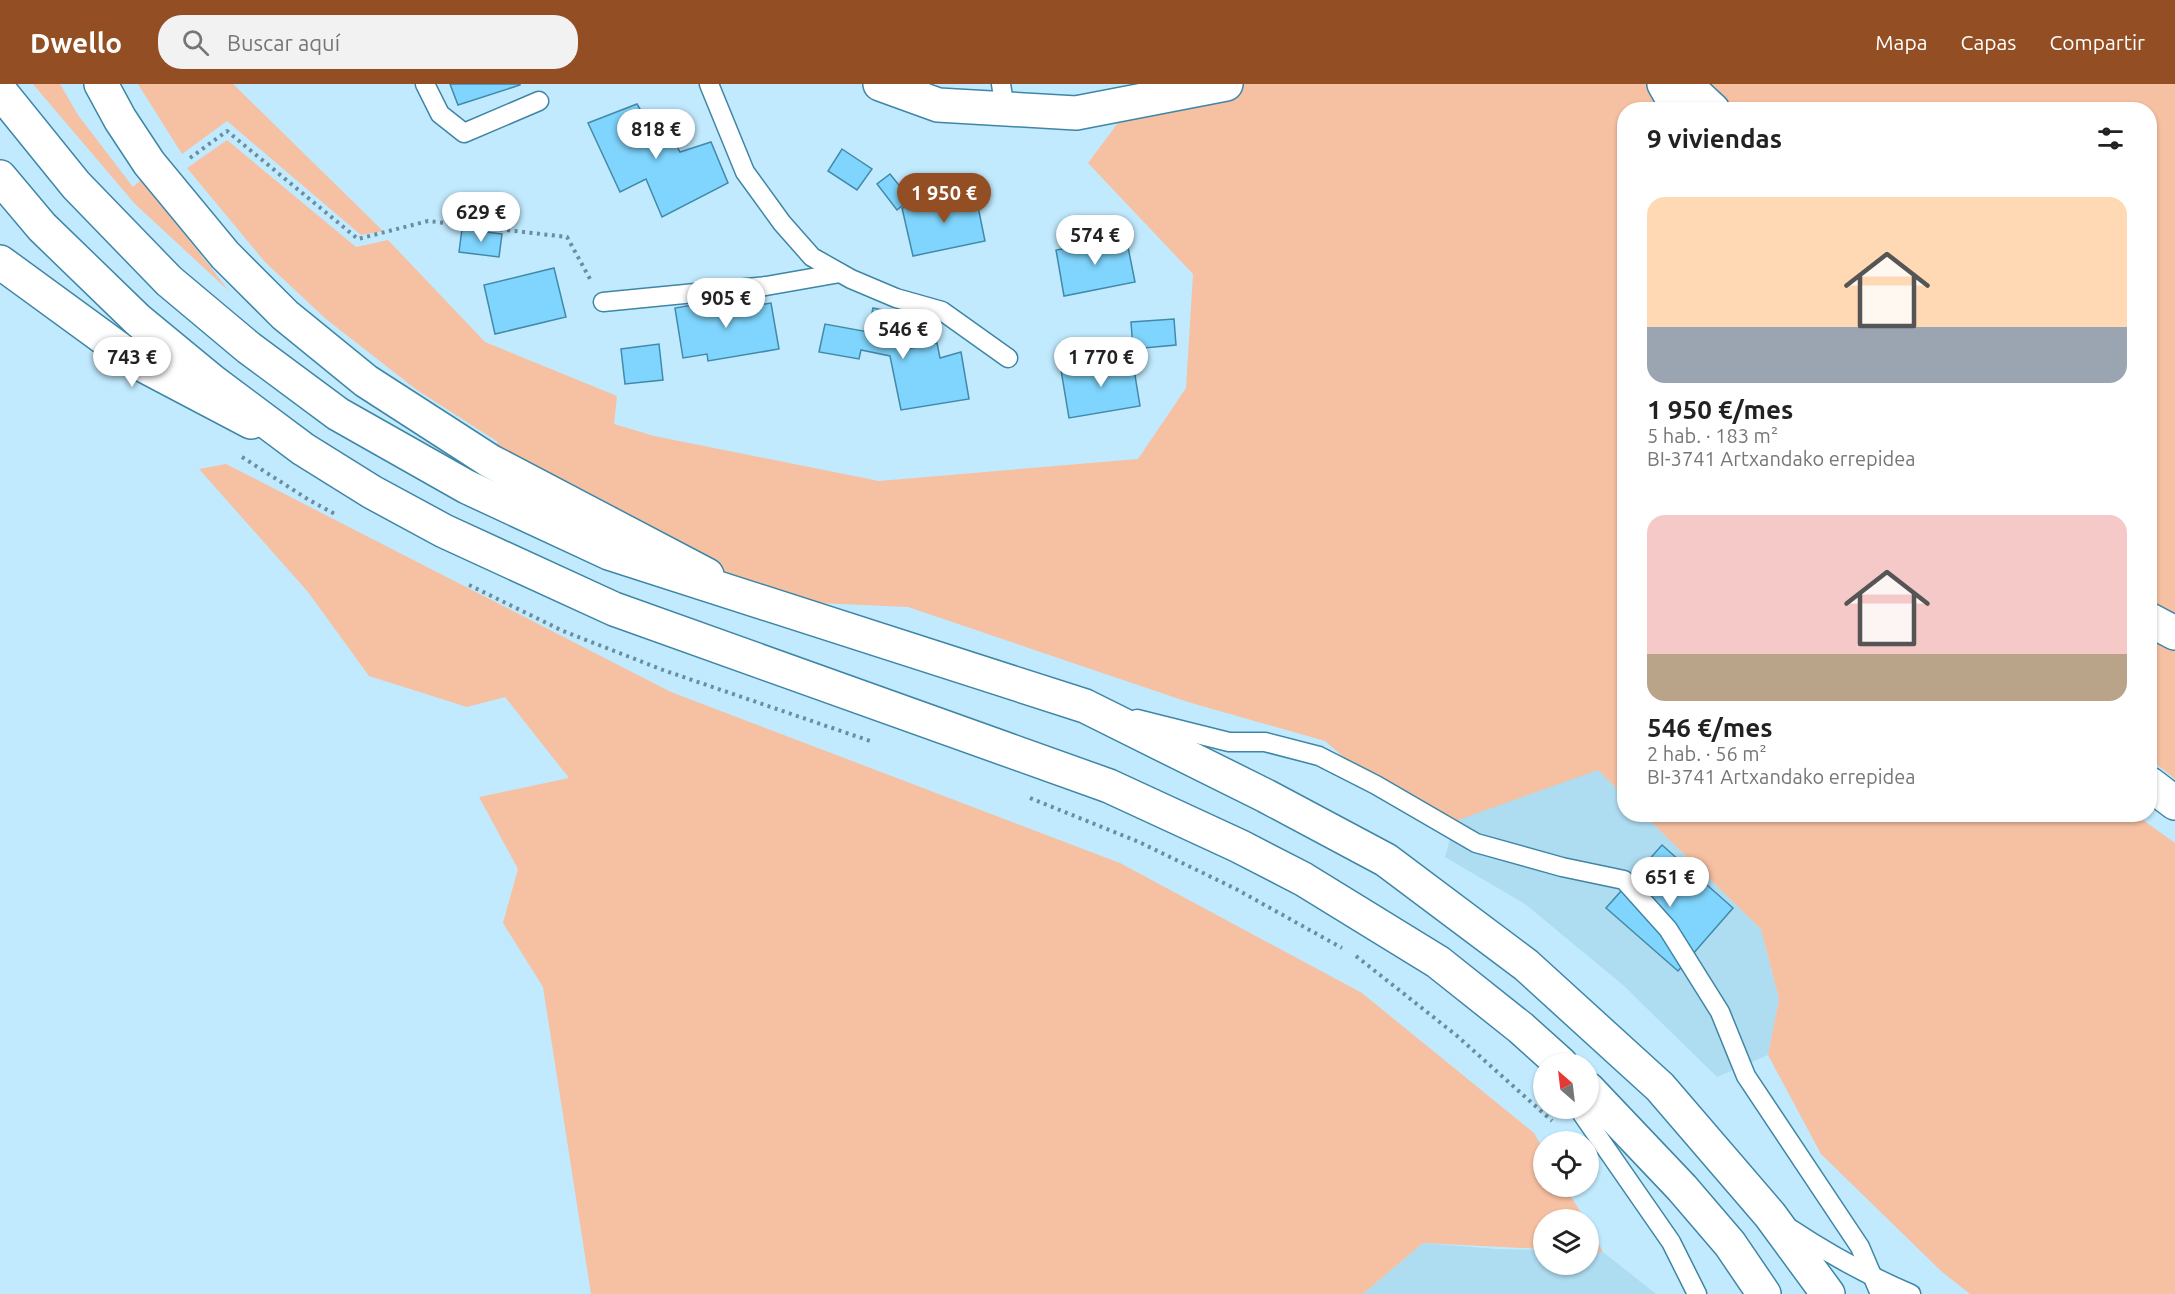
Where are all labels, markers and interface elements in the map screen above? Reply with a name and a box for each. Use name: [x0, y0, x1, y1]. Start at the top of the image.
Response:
search box: [158, 15, 578, 69]
icon: search: [179, 26, 212, 59]
text: Dwello: [30, 27, 122, 58]
text: Buscar aquí: [227, 30, 340, 55]
text: Mapa: [1875, 30, 1927, 54]
text: Capas: [1960, 30, 2016, 54]
text: Compartir: [2049, 30, 2145, 54]
pin: 818 €: [614, 109, 698, 160]
text: 818 €: [631, 117, 681, 140]
icon: filters: [2094, 122, 2127, 155]
text: 9 viviendas: [1647, 124, 1782, 153]
pin: 1 950 €: [889, 173, 999, 224]
text: 1 950 €: [911, 181, 977, 204]
pin: 629 €: [439, 192, 523, 243]
text: 629 €: [456, 200, 506, 223]
pin: 574 €: [1053, 215, 1137, 266]
text: 574 €: [1070, 223, 1120, 246]
icon: home: [1833, 236, 1941, 344]
pin: 905 €: [684, 278, 768, 329]
text: 905 €: [701, 286, 751, 309]
pin: 546 €: [861, 309, 945, 360]
text: 546 €: [878, 317, 928, 340]
pin: 743 €: [90, 337, 174, 388]
pin: 1 770 €: [1046, 337, 1156, 388]
text: 743 €: [107, 345, 157, 368]
text: 1 770 €: [1068, 345, 1134, 368]
text: 1 950 €/mes: [1647, 395, 1793, 424]
text: 5 hab. · 183 m²: [1647, 424, 1778, 447]
text: BI-3741 Artxandako errepidea: [1647, 447, 1916, 470]
icon: home: [1833, 554, 1941, 662]
text: 546 €/mes: [1647, 713, 1772, 742]
text: 2 hab. · 56 m²: [1647, 742, 1767, 765]
text: BI-3741 Artxandako errepidea: [1647, 765, 1916, 788]
pin: 651 €: [1628, 857, 1712, 908]
text: 651 €: [1645, 865, 1695, 888]
north arrow: [1533, 1053, 1599, 1119]
map controls: [1533, 1053, 1599, 1275]
button: locate: [1533, 1131, 1599, 1197]
button: layers: [1533, 1209, 1599, 1275]

